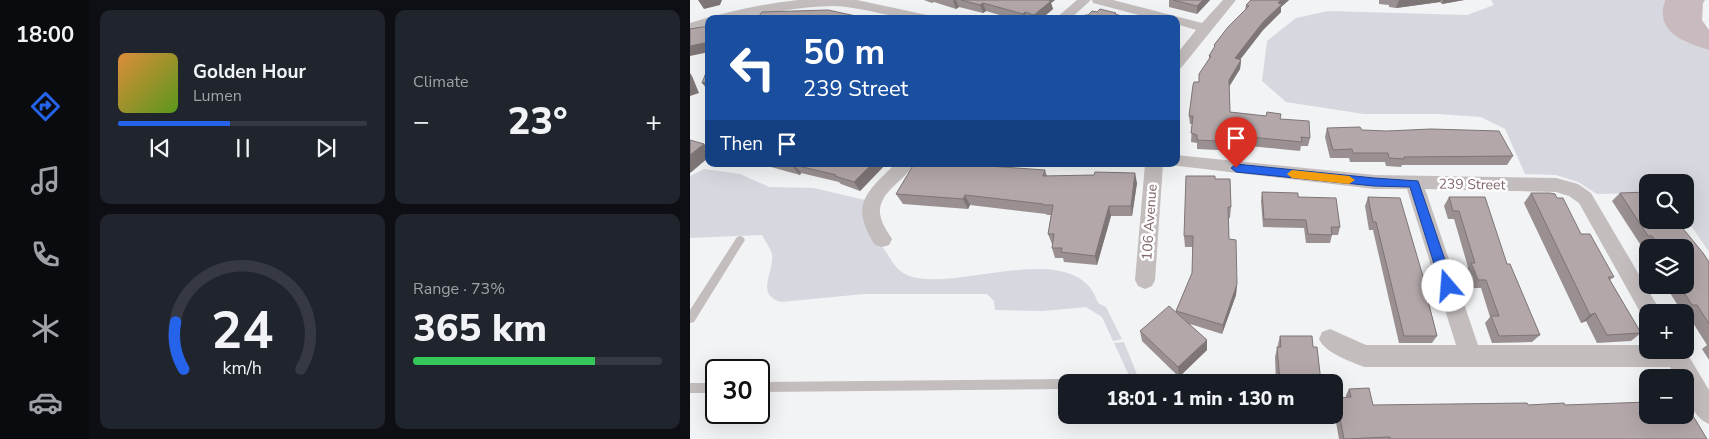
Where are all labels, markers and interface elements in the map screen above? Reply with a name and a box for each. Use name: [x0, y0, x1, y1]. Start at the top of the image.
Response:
text: 18:00: [16, 20, 74, 50]
text: 50 m: [803, 29, 885, 76]
icon: left: [720, 35, 785, 100]
text: Golden Hour: [193, 59, 306, 85]
text: Climate: [413, 71, 468, 93]
text: 239 Street: [803, 74, 908, 104]
text: Lumen: [193, 85, 242, 107]
icon: directions: [28, 89, 63, 124]
text: 23°: [507, 96, 568, 147]
text: −: [413, 103, 430, 141]
text: +: [645, 103, 662, 141]
pin: [1215, 117, 1257, 168]
icon: arrive: [1222, 124, 1250, 152]
icon: arrive: [773, 130, 801, 158]
text: Then: [720, 131, 763, 157]
icon: previous: [146, 134, 174, 162]
icon: pause: [229, 134, 257, 162]
icon: next: [312, 134, 340, 162]
icon: music: [28, 163, 63, 198]
street label: 239 Street: [1438, 174, 1506, 195]
map controls: [1639, 174, 1694, 424]
button: search: [1639, 174, 1694, 229]
street label: 106 Avenue: [1137, 183, 1162, 261]
icon: phone: [28, 237, 63, 272]
button: layers: [1639, 239, 1694, 294]
position arrow: [1421, 259, 1473, 311]
text: Range · 73%: [413, 278, 505, 300]
text: 24: [211, 295, 274, 366]
text: 365 km: [413, 303, 547, 354]
button: +: [1639, 304, 1694, 359]
icon: climate: [28, 311, 63, 346]
text: km/h: [223, 356, 262, 380]
speed limit sign: 30: [705, 359, 770, 424]
button: −: [1639, 369, 1694, 424]
icon: car: [28, 385, 63, 420]
text: 18:01 · 1 min · 130 m: [1107, 386, 1294, 412]

